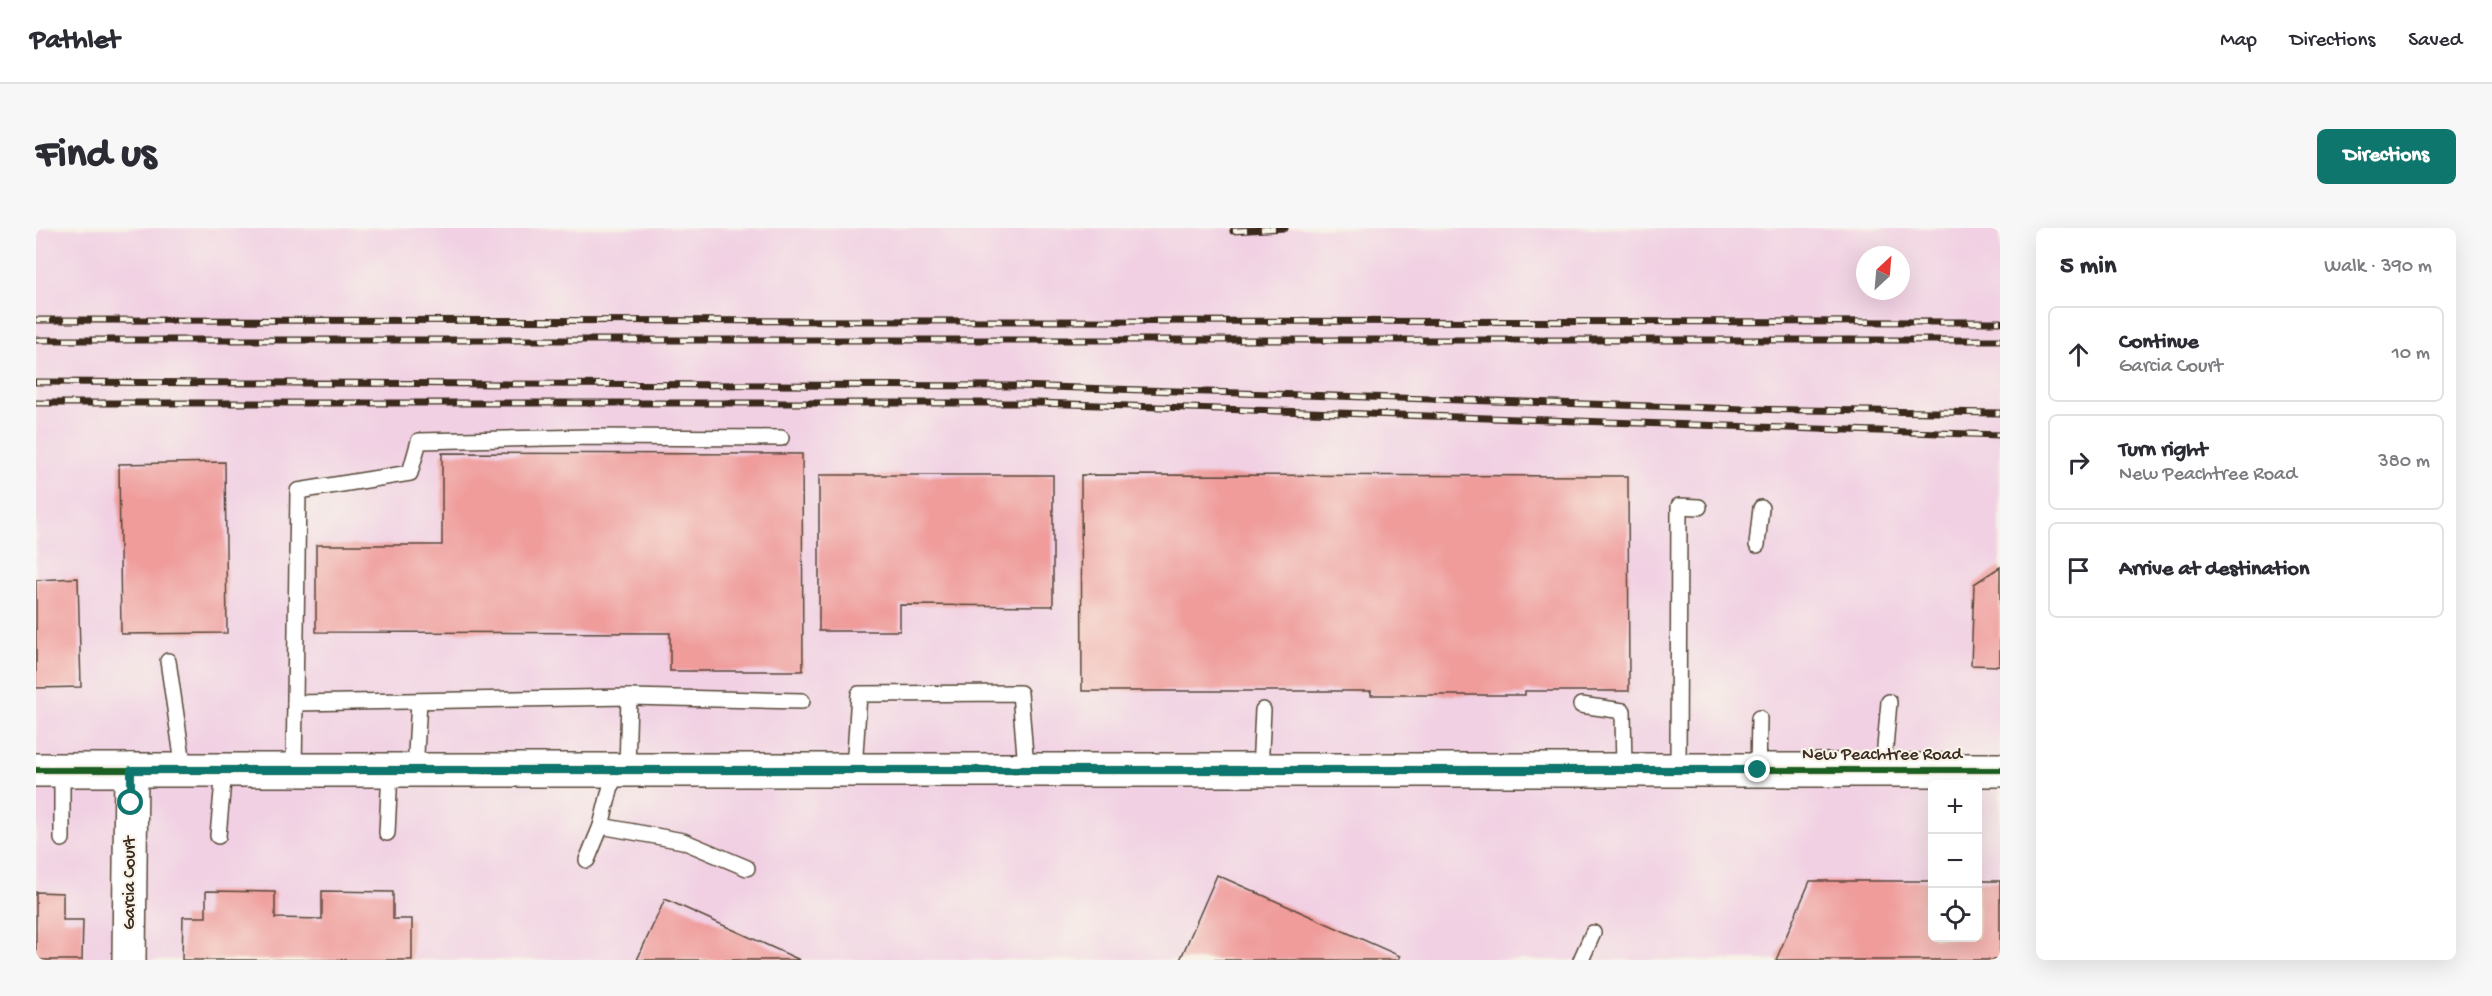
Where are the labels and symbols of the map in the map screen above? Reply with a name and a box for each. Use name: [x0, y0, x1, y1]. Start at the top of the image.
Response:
north arrow: [1856, 246, 1910, 300]
street label: New Peachtree Road: [1802, 745, 1964, 766]
route end: [1744, 756, 1770, 782]
route start: [117, 789, 143, 815]
street label: Garcia Court: [120, 835, 141, 930]

